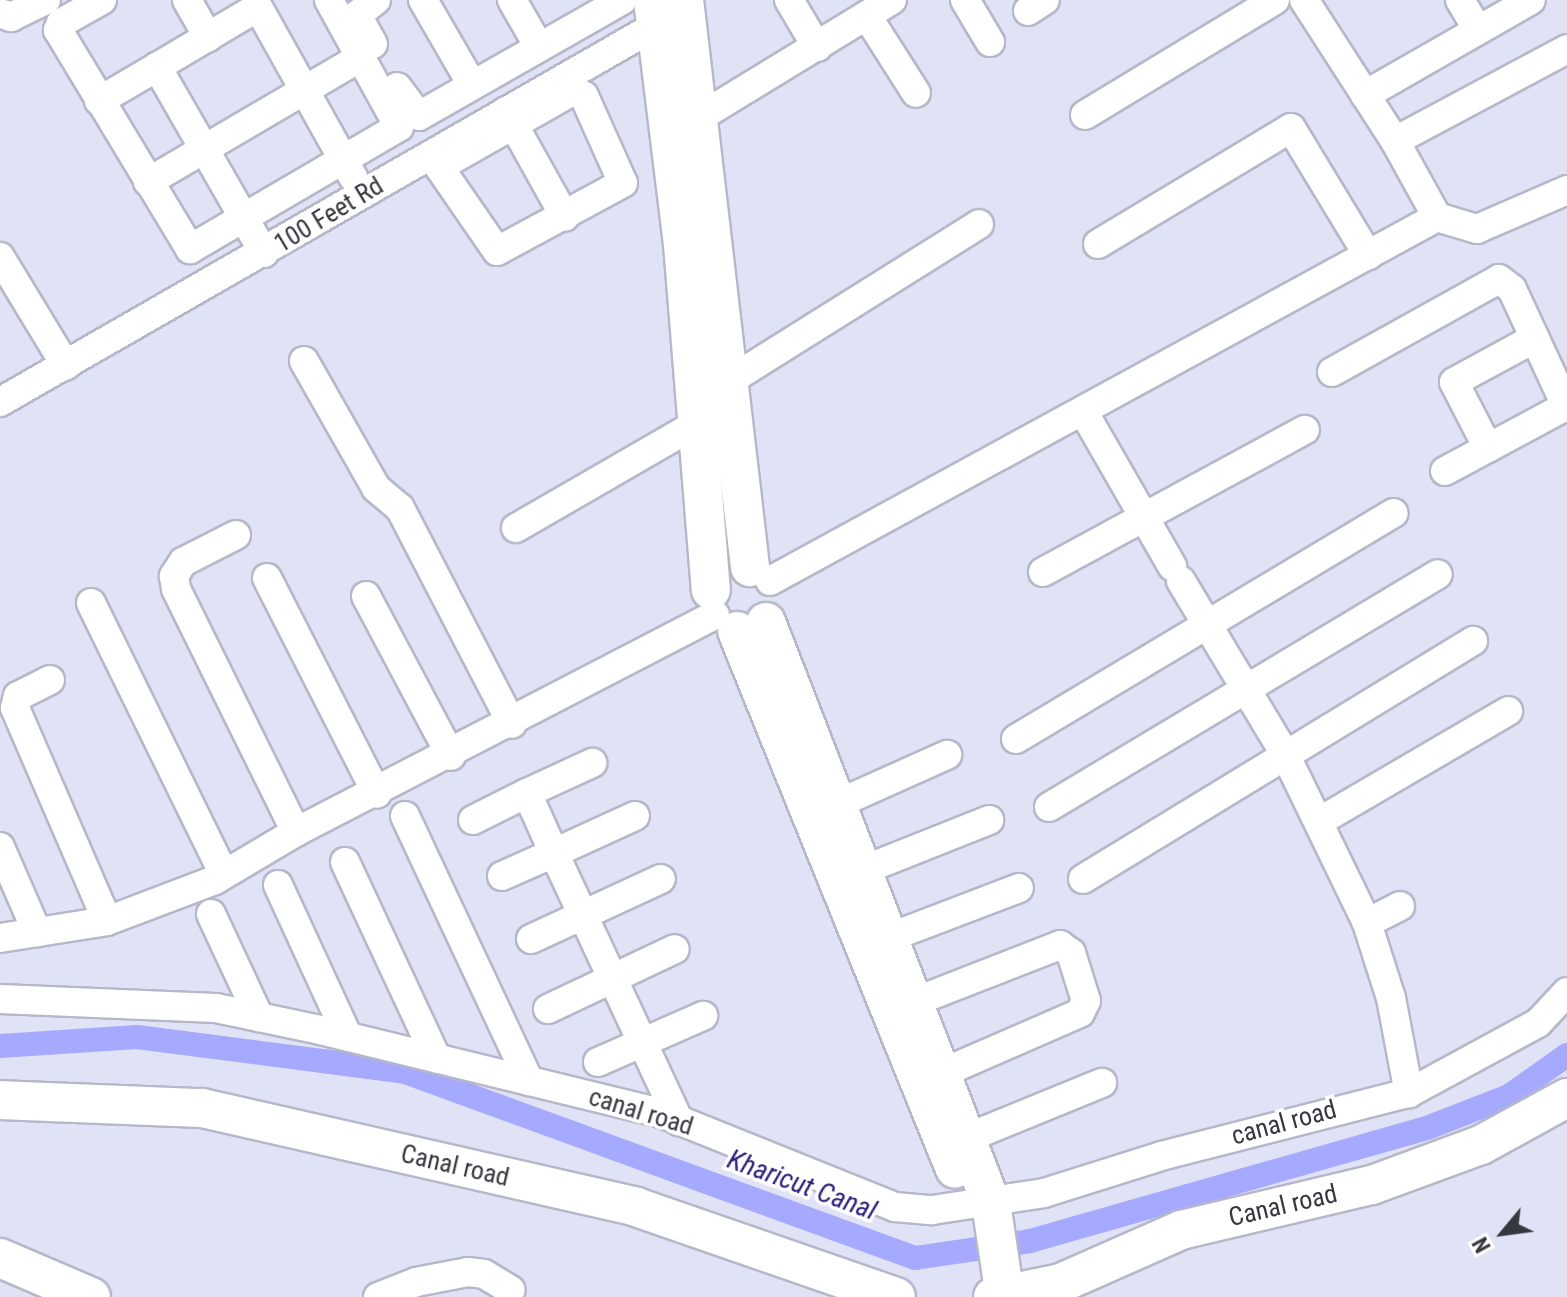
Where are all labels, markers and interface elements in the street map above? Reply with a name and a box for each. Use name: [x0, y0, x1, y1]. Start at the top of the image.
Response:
street label: 100 Feet Rd: [269, 170, 389, 260]
street label: canal road: [585, 1081, 697, 1143]
street label: canal road: [1228, 1094, 1340, 1152]
street label: Canal road: [398, 1138, 512, 1194]
water label: Kharicut Canal: [723, 1142, 881, 1228]
street label: Canal road: [1226, 1178, 1340, 1234]
north arrow: [1463, 1193, 1543, 1273]
text: N: [1467, 1233, 1496, 1257]

